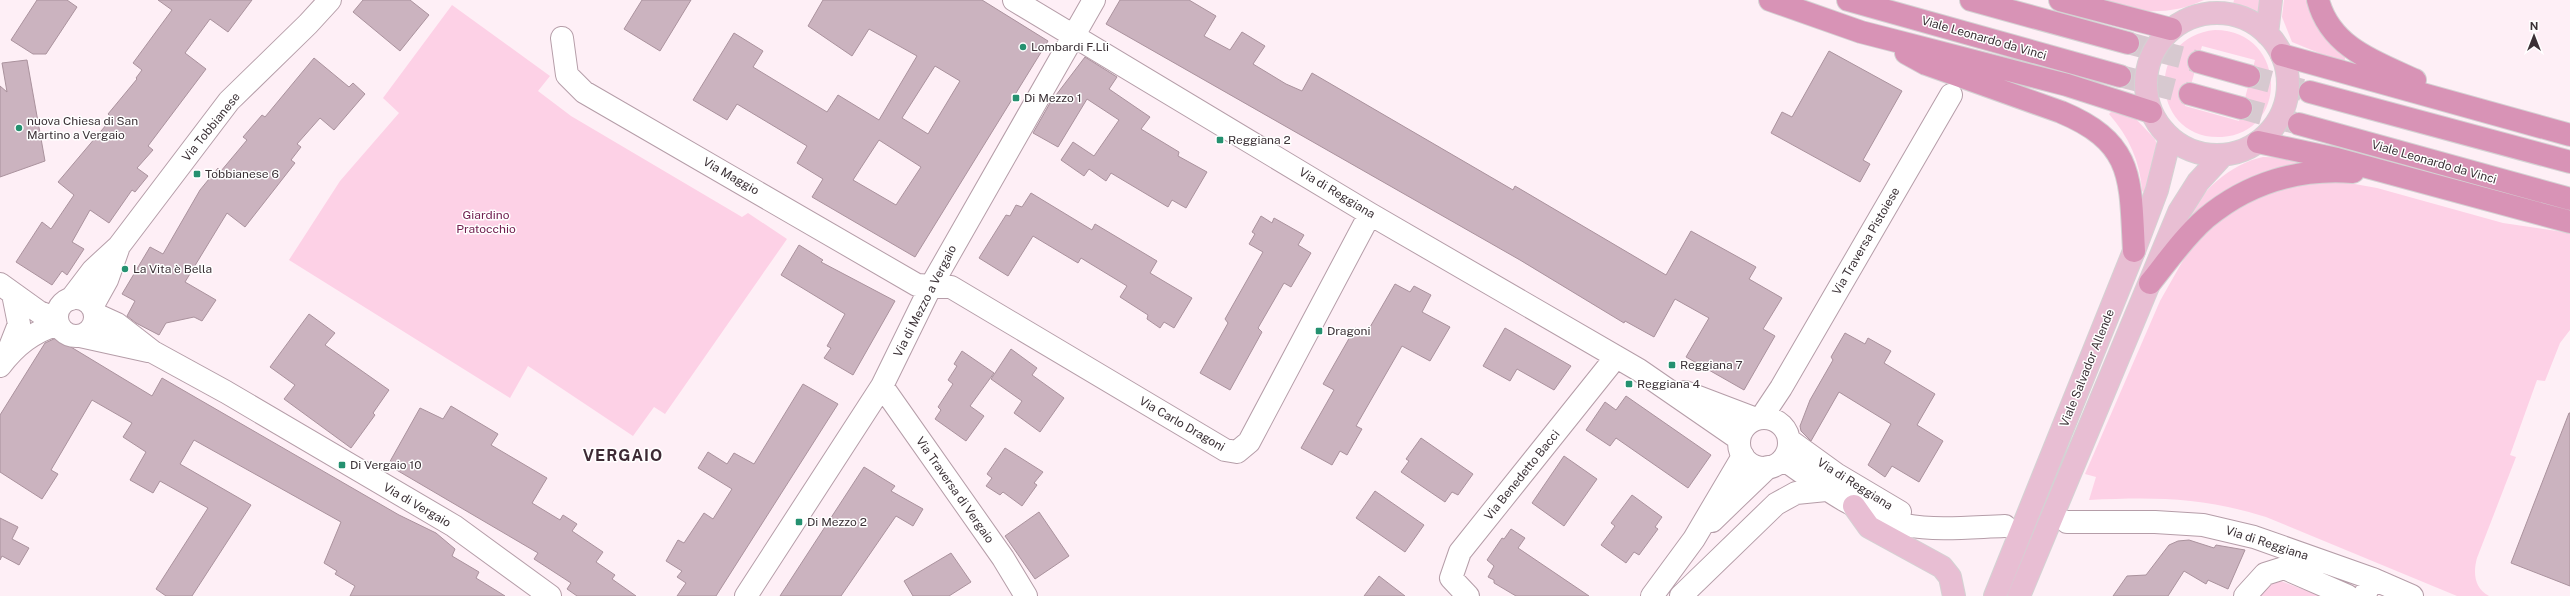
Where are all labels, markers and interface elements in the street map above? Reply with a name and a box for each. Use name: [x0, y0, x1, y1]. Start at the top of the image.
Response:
street label: Viale Leonardo da Vinci: [1920, 13, 2048, 63]
north arrow: [2514, 16, 2554, 56]
text: N: [2530, 20, 2538, 32]
place label: Lombardi F.Lli: [1031, 40, 1109, 54]
marker: Lombardi F.Lli: [1018, 42, 1028, 52]
street label: Via Tobbianese: [179, 90, 243, 164]
place label: Di Mezzo 1: [1024, 91, 1082, 105]
marker: Di Mezzo 1: [1011, 93, 1021, 103]
place label: nuova Chiesa di San Martino a Vergaio: [27, 114, 138, 142]
marker: nuova Chiesa di San Martino a Vergaio: [14, 123, 24, 133]
place label: Reggiana 2: [1228, 133, 1291, 147]
marker: Reggiana 2: [1215, 135, 1225, 145]
street label: Viale Leonardo da Vinci: [2370, 137, 2498, 187]
street label: Via Maggio: [700, 154, 762, 198]
street label: Via di Reggiana: [1296, 165, 1378, 221]
place label: Tobbianese 6: [205, 167, 279, 181]
marker: Tobbianese 6: [192, 169, 202, 179]
street label: Via Traversa Pistoiese: [1830, 185, 1903, 297]
park label: Giardino Pratocchio: [456, 208, 516, 236]
street label: Via di Mezzo a Vergaio: [891, 242, 959, 359]
place label: La Vita è Bella: [133, 262, 212, 276]
marker: La Vita è Bella: [120, 264, 130, 274]
street label: Viale Salvador Allende: [2057, 307, 2117, 429]
place label: Dragoni: [1327, 324, 1370, 338]
marker: Dragoni: [1314, 326, 1324, 336]
place label: Reggiana 7: [1680, 358, 1743, 372]
marker: Reggiana 7: [1667, 360, 1677, 370]
place label: Reggiana 4: [1637, 377, 1701, 391]
marker: Reggiana 4: [1624, 379, 1634, 389]
street label: Via Carlo Dragoni: [1137, 394, 1227, 454]
street label: Via Benedetto Bacci: [1481, 427, 1563, 523]
street label: Via Traversa di Vergaio: [913, 434, 997, 546]
district label: VERGAIO: [583, 446, 663, 465]
street label: Via di Reggiana: [1815, 455, 1895, 513]
place label: Di Vergaio 10: [350, 458, 422, 472]
marker: Di Vergaio 10: [337, 460, 347, 470]
street label: Via di Vergaio: [381, 480, 453, 530]
place label: Di Mezzo 2: [807, 515, 867, 529]
marker: Di Mezzo 2: [794, 517, 804, 527]
street label: Via di Reggiana: [2224, 523, 2310, 563]

